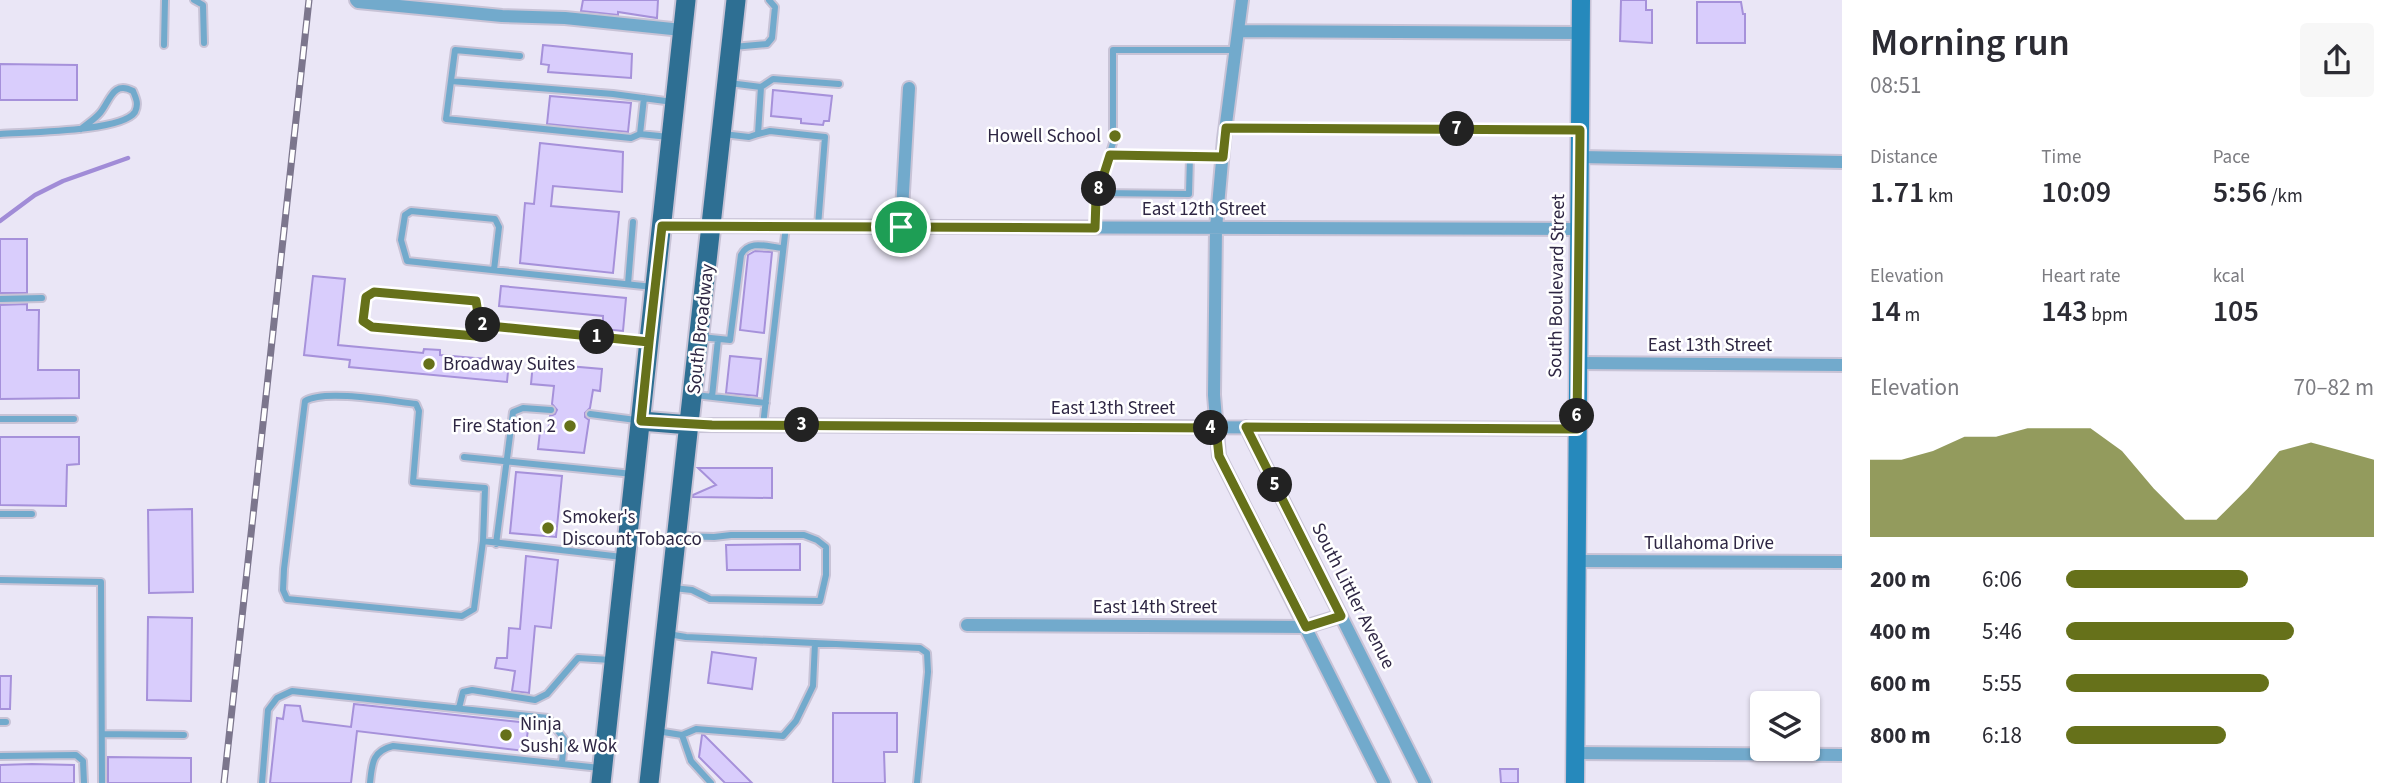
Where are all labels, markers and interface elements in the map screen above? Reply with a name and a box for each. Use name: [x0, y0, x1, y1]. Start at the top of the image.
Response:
text: Morning run: [1870, 16, 2070, 70]
button: share: [2300, 23, 2374, 97]
text: 08:51: [1870, 69, 1921, 102]
pin: 7: [1440, 111, 1474, 146]
text: 7: [1451, 115, 1462, 142]
place label: Howell School: [987, 123, 1101, 150]
marker: Howell School: [1107, 128, 1123, 144]
text: Distance: [1870, 144, 1938, 171]
text: Time: [2041, 144, 2081, 171]
text: Pace: [2213, 144, 2250, 171]
text: 1.71: [1870, 171, 1924, 214]
text: 10:09: [2041, 171, 2111, 214]
text: 5:56: [2213, 171, 2267, 214]
pin: 8: [1082, 172, 1116, 206]
text: 8: [1093, 175, 1104, 202]
text: km: [1924, 183, 1953, 210]
text: /km: [2267, 183, 2303, 210]
street label: South Boulevard Street: [1542, 193, 1572, 378]
street label: East 12th Street: [1142, 196, 1267, 223]
pin: [871, 197, 931, 257]
icon: arrive: [882, 208, 920, 246]
street label: South Broadway: [681, 262, 721, 396]
text: Elevation: [1870, 263, 1944, 290]
text: Heart rate: [2041, 263, 2120, 290]
text: kcal: [2213, 263, 2245, 290]
text: 14: [1870, 290, 1901, 333]
text: 143: [2041, 290, 2088, 333]
text: 105: [2213, 290, 2259, 333]
text: m: [1901, 302, 1920, 329]
text: bpm: [2088, 302, 2128, 329]
pin: 2: [466, 308, 500, 342]
text: 2: [477, 311, 488, 338]
pin: 1: [580, 320, 614, 354]
text: 1: [591, 323, 602, 350]
street label: East 13th Street: [1648, 332, 1773, 359]
place label: Broadway Suites: [443, 351, 575, 378]
marker: Broadway Suites: [421, 356, 437, 372]
text: Elevation: [1870, 371, 1960, 404]
text: 70–82 m: [2294, 371, 2374, 404]
street label: East 13th Street: [1051, 395, 1176, 422]
pin: 6: [1560, 398, 1594, 434]
text: 6: [1571, 402, 1582, 429]
pin: 3: [784, 408, 820, 442]
pin: 4: [1194, 410, 1228, 446]
text: 3: [796, 411, 807, 438]
place label: Fire Station 2: [452, 413, 556, 440]
text: 4: [1205, 414, 1216, 441]
marker: Fire Station 2: [562, 418, 578, 434]
pin: 5: [1258, 468, 1292, 503]
text: 5: [1269, 471, 1280, 498]
place label: Smoker's Discount Tobacco: [562, 504, 702, 553]
street label: South Littler Avenue: [1304, 518, 1402, 674]
marker: Smoker's Discount Tobacco: [540, 520, 556, 536]
street label: Tullahoma Drive: [1644, 530, 1774, 557]
text: 200 m: [1870, 563, 1931, 596]
text: 6:06: [1982, 563, 2022, 596]
street label: East 14th Street: [1093, 594, 1218, 621]
text: 400 m: [1870, 615, 1931, 648]
text: 5:46: [1982, 615, 2022, 648]
text: 600 m: [1870, 667, 1931, 700]
text: 5:55: [1982, 667, 2022, 700]
map controls: [1750, 691, 1820, 761]
button: layers: [1750, 691, 1820, 761]
place label: Ninja Sushi & Wok: [520, 711, 618, 760]
text: 800 m: [1870, 719, 1931, 752]
text: 6:18: [1982, 719, 2022, 752]
marker: Ninja Sushi & Wok: [498, 727, 514, 743]

